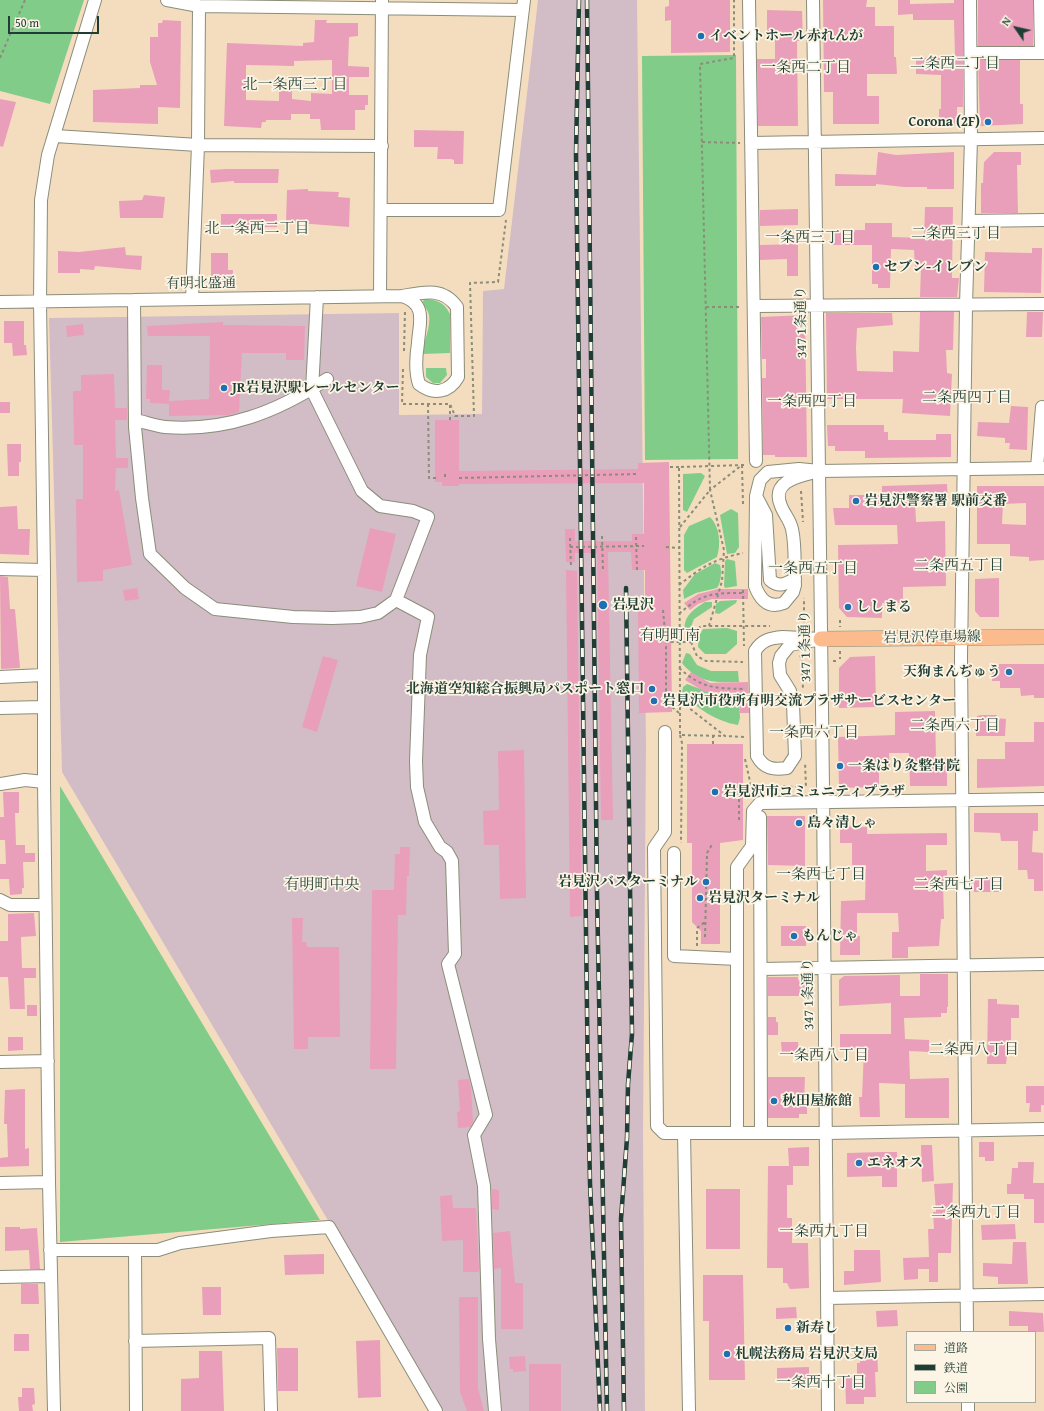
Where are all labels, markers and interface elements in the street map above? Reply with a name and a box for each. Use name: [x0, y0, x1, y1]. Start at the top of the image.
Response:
scale bar: [10, 8, 101, 34]
north arrow: [996, 8, 1036, 48]
text: 50 m: [15, 14, 39, 31]
text: N: [997, 14, 1015, 29]
place label: イベントホール赤れんが: [709, 28, 863, 44]
marker: イベントホール赤れんが: [696, 31, 706, 41]
district label: 二条西二丁目: [910, 55, 1000, 73]
district label: 一条西二丁目: [761, 59, 851, 77]
district label: 北一条西三丁目: [243, 76, 347, 94]
place label: Corona (2F): [909, 114, 980, 130]
marker: Corona (2F): [983, 117, 993, 127]
district label: 北一条西二丁目: [205, 220, 309, 238]
district label: 二条西三丁目: [911, 225, 1001, 243]
district label: 一条西三丁目: [765, 229, 855, 247]
place label: セブン-イレブン: [884, 259, 987, 275]
marker: セブン-イレブン: [871, 262, 881, 272]
street label: 有明北盛通: [166, 275, 236, 293]
street label: 347 1条通り: [793, 286, 811, 358]
place label: JR岩見沢駅レールセンター: [232, 380, 399, 396]
marker: JR岩見沢駅レールセンター: [219, 383, 229, 393]
district label: 二条西四丁目: [922, 389, 1012, 407]
district label: 一条西四丁目: [767, 393, 857, 411]
place label: 岩見沢警察署 駅前交番: [864, 493, 1007, 509]
marker: 岩見沢警察署 駅前交番: [851, 496, 861, 506]
district label: 二条西五丁目: [914, 557, 1004, 575]
district label: 一条西五丁目: [768, 560, 858, 578]
place label: 岩見沢: [612, 597, 654, 613]
marker: 岩見沢: [597, 599, 609, 611]
place label: ししまる: [856, 599, 912, 615]
marker: ししまる: [843, 602, 853, 612]
street label: 347 1条通り: [797, 610, 815, 682]
district label: 有明町南: [640, 627, 700, 645]
street label: 岩見沢停車場線: [883, 629, 981, 647]
place label: 天狗まんぢゅう: [903, 664, 1001, 680]
marker: 天狗まんぢゅう: [1004, 667, 1014, 677]
place label: 北海道空知総合振興局パスポート窓口: [406, 681, 644, 697]
marker: 北海道空知総合振興局パスポート窓口: [647, 684, 657, 694]
place label: 岩見沢市役所有明交流プラザサービスセンター: [662, 693, 956, 709]
marker: 岩見沢市役所有明交流プラザサービスセンター: [649, 696, 659, 706]
district label: 二条西六丁目: [910, 717, 1000, 735]
district label: 一条西六丁目: [769, 724, 859, 742]
place label: 一条はり灸整骨院: [848, 758, 960, 774]
marker: 一条はり灸整骨院: [835, 761, 845, 771]
place label: 岩見沢市コミュニティプラザ: [723, 784, 905, 800]
marker: 岩見沢市コミュニティプラザ: [710, 787, 720, 797]
place label: 島々清しゃ: [807, 815, 877, 831]
marker: 島々清しゃ: [794, 818, 804, 828]
district label: 一条西七丁目: [776, 866, 866, 884]
place label: 岩見沢バスターミナル: [558, 874, 698, 890]
district label: 有明町中央: [285, 876, 359, 894]
district label: 二条西七丁目: [914, 876, 1004, 894]
marker: 岩見沢バスターミナル: [701, 877, 711, 887]
place label: 岩見沢ターミナル: [708, 890, 820, 906]
marker: 岩見沢ターミナル: [695, 893, 705, 903]
place label: もんじゃ: [802, 928, 858, 944]
marker: もんじゃ: [789, 931, 799, 941]
street label: 347 1条通り: [800, 958, 818, 1030]
district label: 二条西八丁目: [929, 1041, 1019, 1059]
district label: 一条西八丁目: [779, 1047, 869, 1065]
place label: 秋田屋旅館: [782, 1093, 852, 1109]
marker: 秋田屋旅館: [769, 1096, 779, 1106]
place label: エネオス: [867, 1155, 923, 1171]
marker: エネオス: [854, 1158, 864, 1168]
district label: 二条西九丁目: [931, 1204, 1021, 1222]
district label: 一条西九丁目: [779, 1223, 869, 1241]
place label: 新寿し: [796, 1320, 838, 1336]
marker: 新寿し: [783, 1323, 793, 1333]
legend: [906, 1331, 1036, 1403]
text: 道路: [944, 1339, 968, 1356]
place label: 札幌法務局 岩見沢支局: [735, 1346, 878, 1362]
marker: 札幌法務局 岩見沢支局: [722, 1349, 732, 1359]
text: 鉄道: [944, 1359, 968, 1376]
district label: 一条西十丁目: [776, 1374, 866, 1392]
text: 公園: [944, 1379, 968, 1396]

